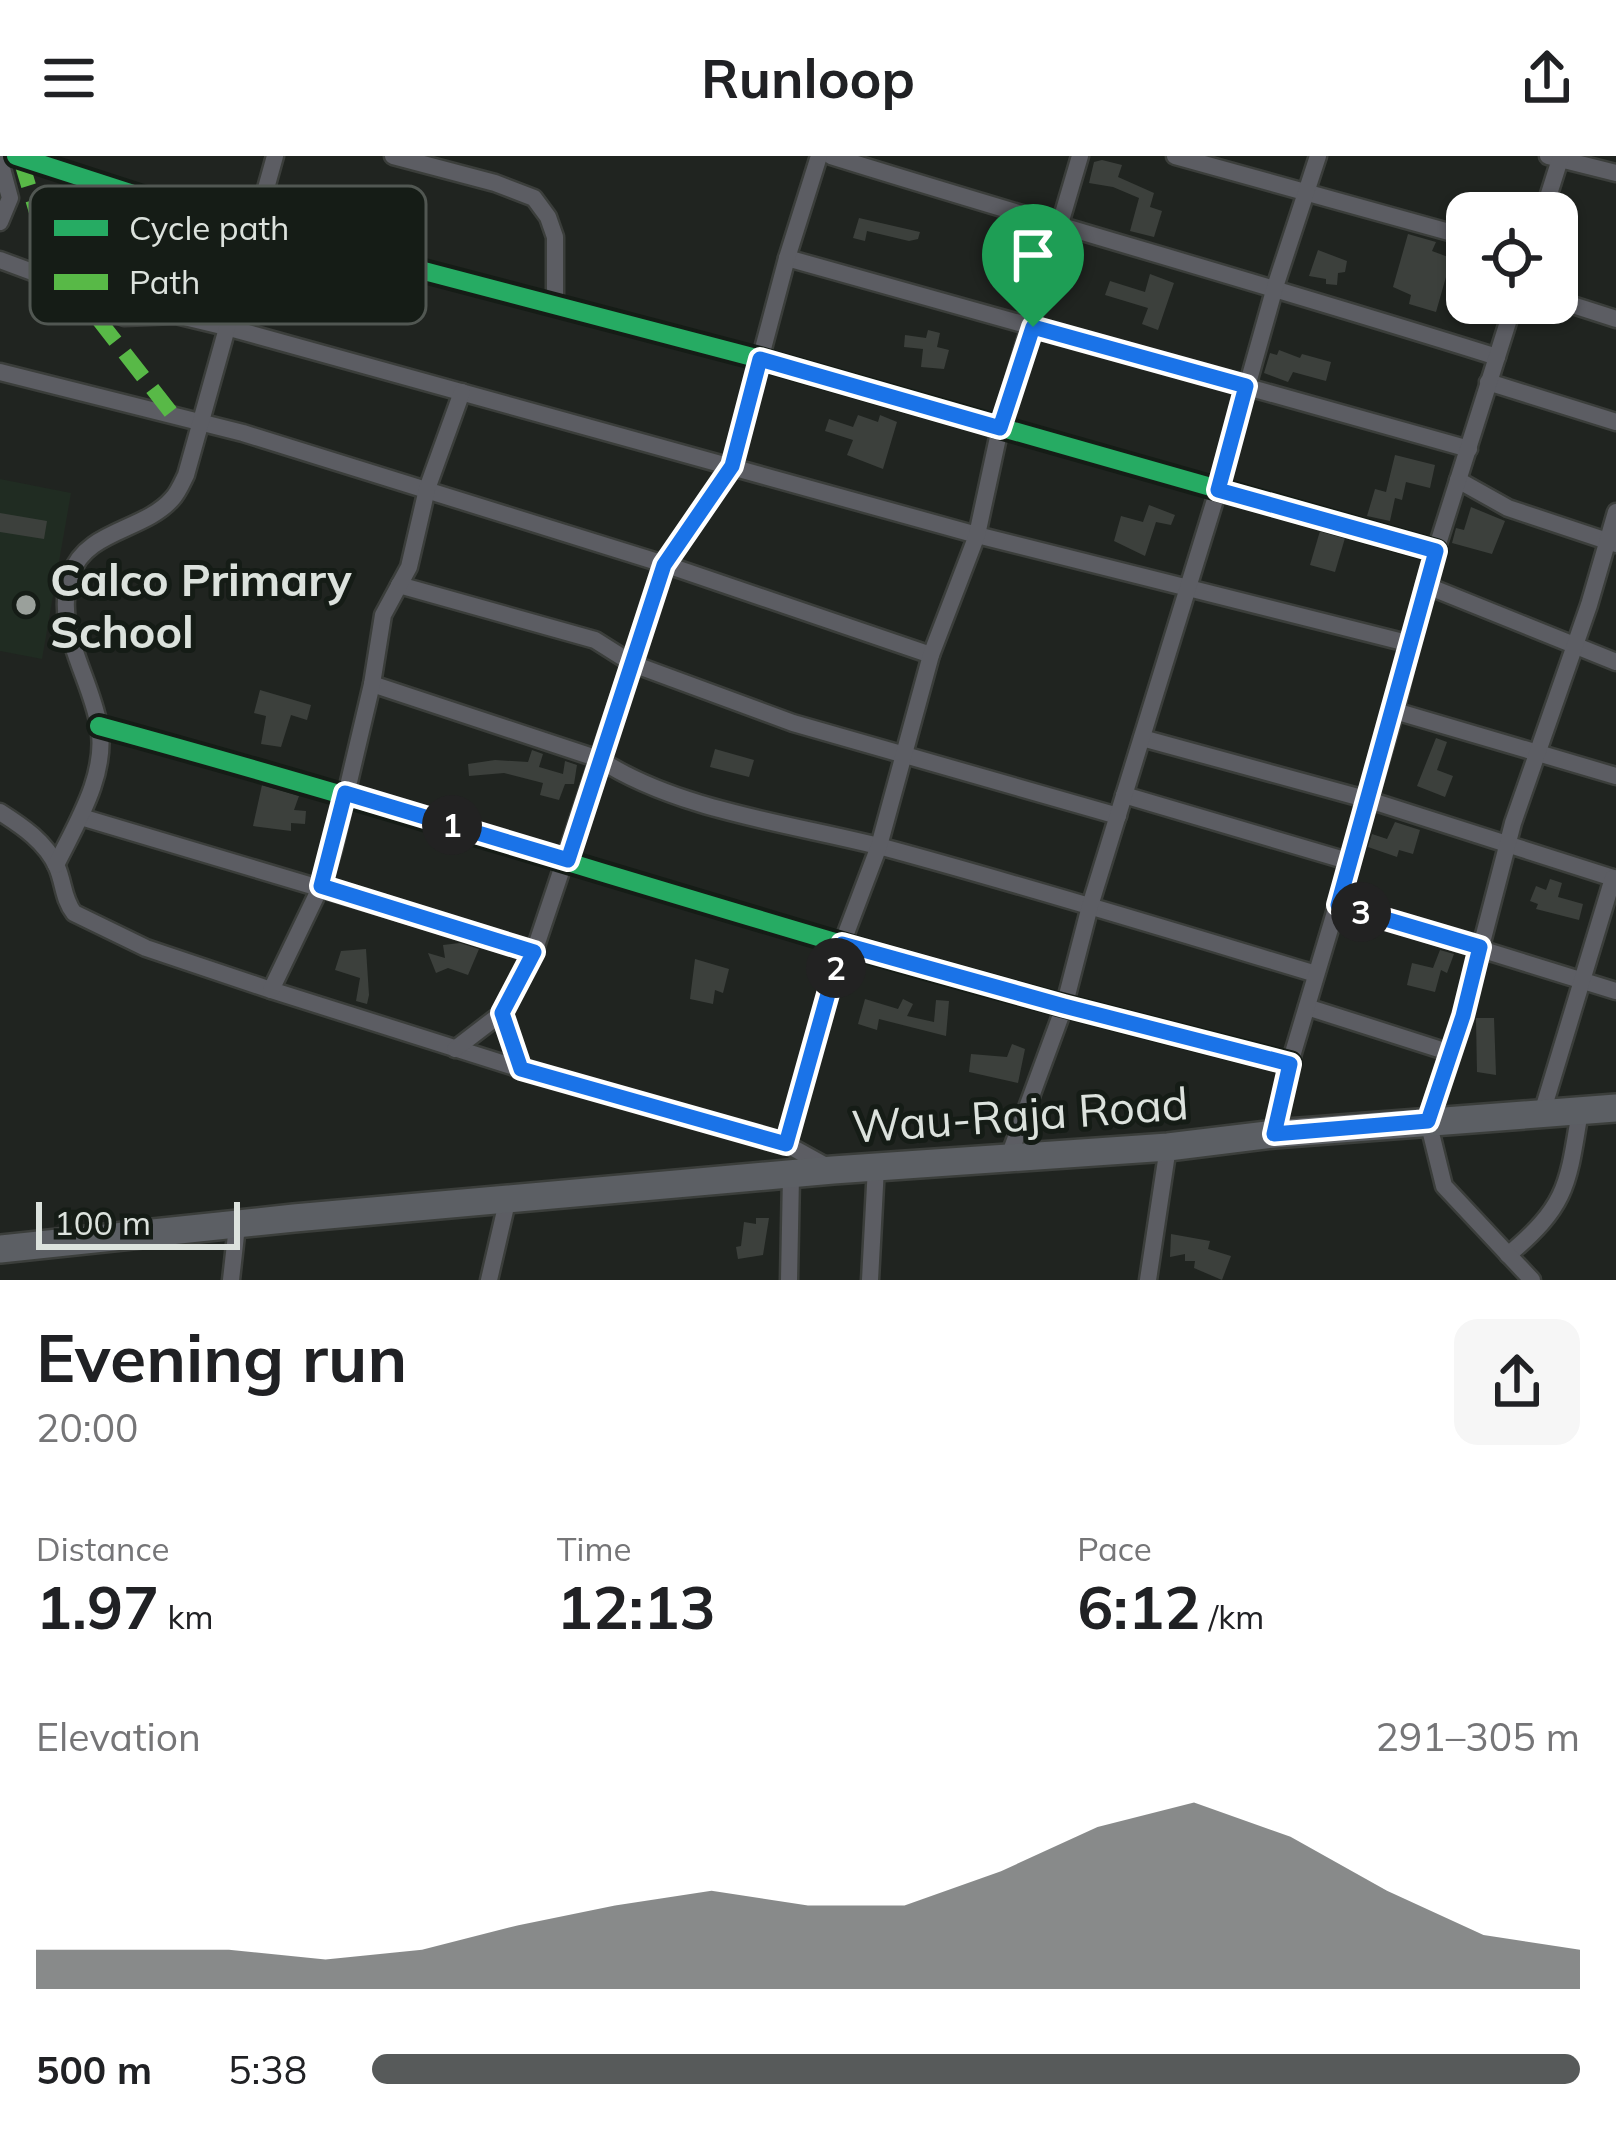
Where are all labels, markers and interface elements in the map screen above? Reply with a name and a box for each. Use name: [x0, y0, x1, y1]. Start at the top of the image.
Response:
text: Runloop: [701, 44, 915, 112]
icon: menu: [36, 45, 102, 111]
icon: share: [1514, 45, 1580, 111]
legend: [30, 186, 426, 324]
map controls: [1446, 192, 1578, 324]
button: locate: [1446, 192, 1578, 324]
pin: [982, 204, 1084, 327]
text: Cycle path: [129, 207, 289, 248]
icon: arrive: [1000, 222, 1066, 288]
text: Path: [129, 261, 200, 302]
place label: Calco Primary School: [50, 551, 352, 659]
marker: Calco Primary School: [13, 592, 39, 618]
pin: 1: [422, 795, 482, 855]
text: 1: [442, 804, 462, 845]
pin: 3: [1331, 882, 1391, 942]
text: 3: [1351, 891, 1371, 932]
pin: 2: [806, 938, 866, 998]
text: 2: [826, 947, 846, 988]
street label: Wau-Raja Road: [850, 1074, 1190, 1154]
scale bar: [36, 1196, 240, 1249]
text: 100 m: [54, 1202, 151, 1243]
text: Evening run: [36, 1316, 407, 1399]
button: share: [1454, 1319, 1580, 1445]
text: 20:00: [36, 1403, 139, 1452]
text: Distance: [36, 1528, 169, 1569]
text: Time: [557, 1528, 631, 1569]
text: Pace: [1077, 1528, 1152, 1569]
text: 1.97: [36, 1569, 159, 1644]
text: 12:13: [557, 1569, 716, 1644]
text: 6:12: [1077, 1569, 1200, 1644]
text: km: [159, 1596, 213, 1637]
text: /km: [1200, 1596, 1264, 1637]
text: Elevation: [36, 1712, 201, 1761]
text: 291–305 m: [1375, 1712, 1580, 1761]
text: 500 m: [36, 2045, 152, 2094]
text: 5:38: [228, 2045, 307, 2094]

